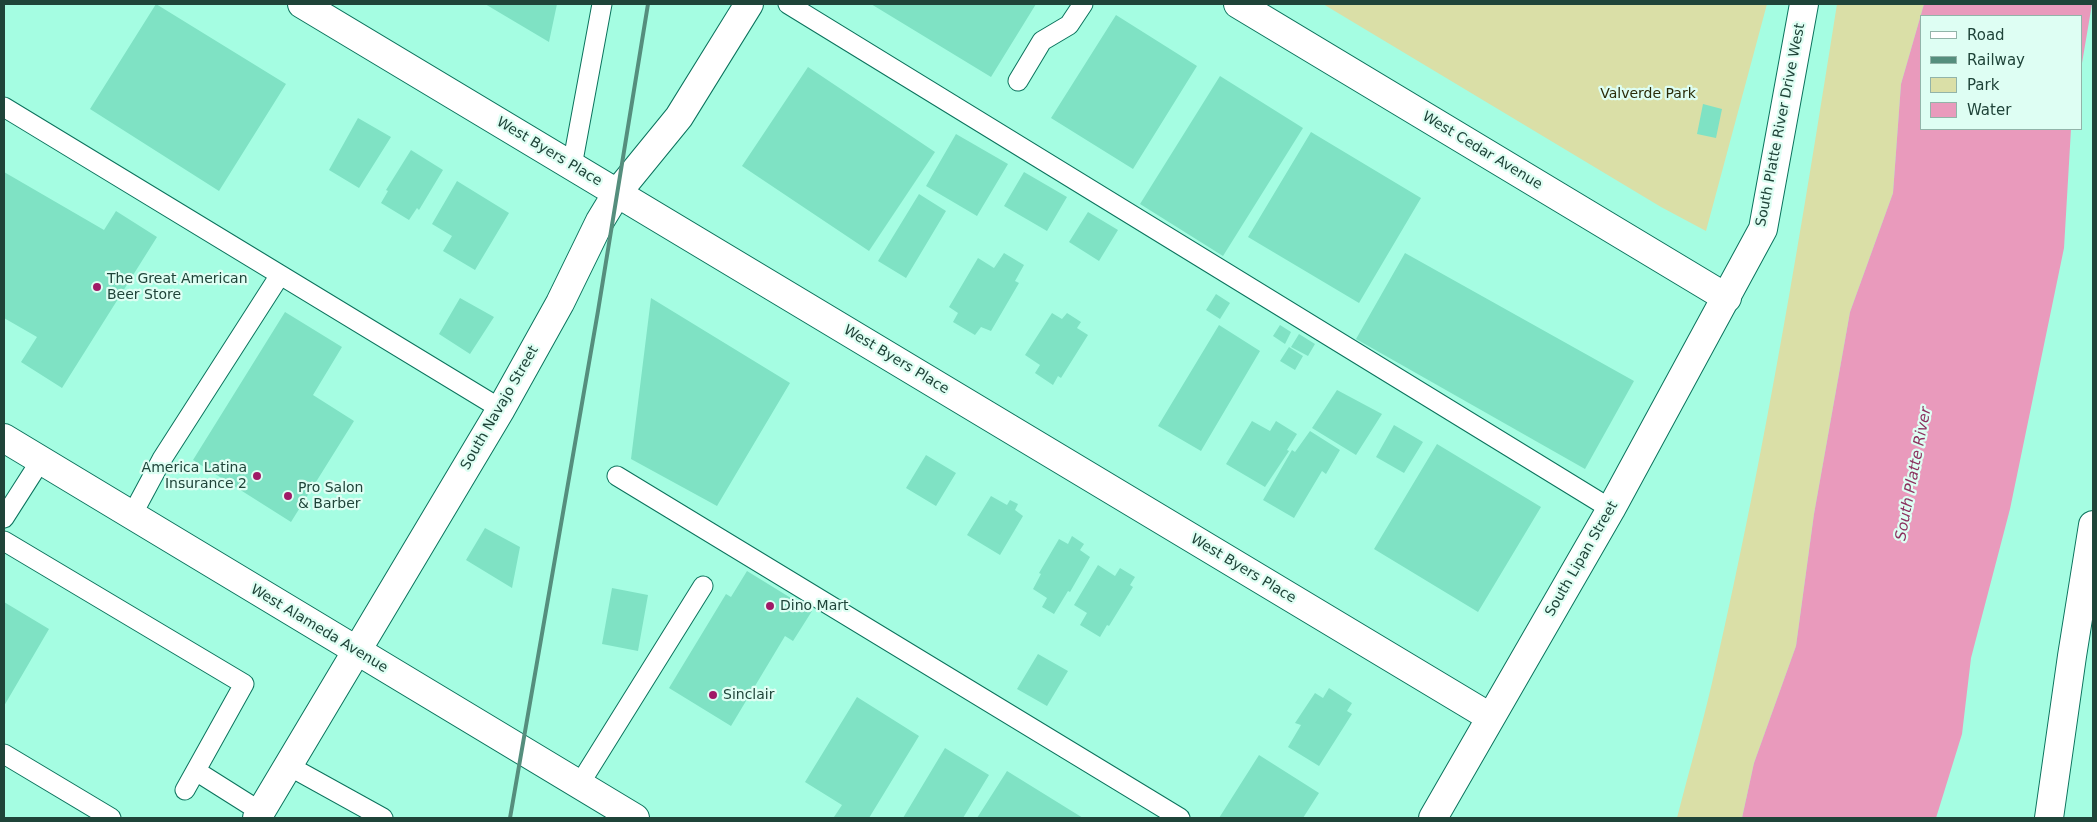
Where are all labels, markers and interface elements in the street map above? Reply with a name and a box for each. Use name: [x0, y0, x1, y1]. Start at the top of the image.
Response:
legend: [1920, 15, 2082, 130]
street label: South Platte River Drive West: [1753, 22, 1809, 228]
text: Road: [1967, 26, 2005, 44]
text: Railway: [1967, 51, 2025, 69]
text: Park: [1967, 76, 1999, 94]
park label: Valverde Park: [1600, 86, 1696, 102]
text: Water: [1967, 101, 2011, 119]
street label: West Cedar Avenue: [1419, 109, 1545, 193]
street label: West Byers Place: [493, 114, 605, 190]
place label: The Great American Beer Store: [107, 271, 248, 304]
marker: The Great American Beer Store: [91, 281, 103, 293]
street label: West Byers Place: [840, 322, 952, 398]
street label: South Navajo Street: [458, 343, 542, 473]
water label: South Platte River: [1892, 406, 1936, 542]
place label: America Latina Insurance 2: [142, 460, 247, 492]
marker: America Latina Insurance 2: [251, 470, 263, 482]
place label: Pro Salon & Barber: [298, 480, 363, 512]
marker: Pro Salon & Barber: [282, 490, 294, 502]
street label: South Lipan Street: [1542, 498, 1622, 620]
street label: West Byers Place: [1187, 531, 1299, 607]
street label: West Alameda Avenue: [247, 581, 391, 677]
place label: Dino Mart: [780, 598, 848, 614]
marker: Dino Mart: [764, 600, 776, 612]
place label: Sinclair: [723, 687, 774, 703]
marker: Sinclair: [707, 689, 719, 701]

